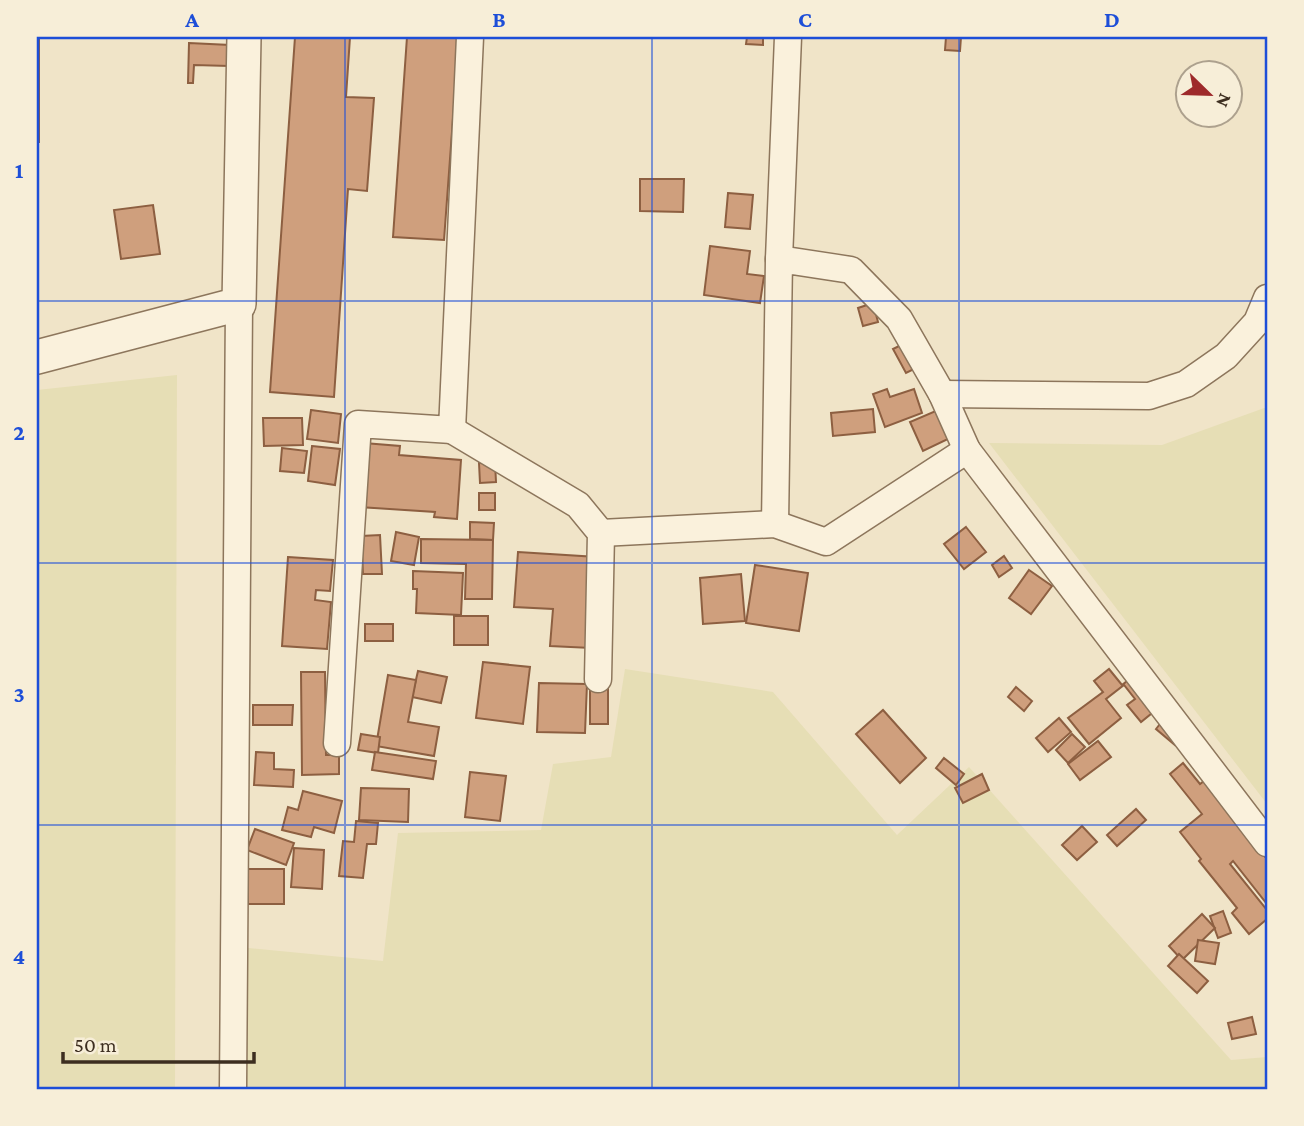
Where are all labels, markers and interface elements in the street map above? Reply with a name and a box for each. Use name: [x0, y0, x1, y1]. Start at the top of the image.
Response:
text: A: [184, 6, 199, 32]
text: B: [492, 6, 506, 32]
text: C: [798, 6, 812, 32]
text: D: [1104, 6, 1120, 32]
north arrow: [1174, 60, 1244, 130]
text: N: [1212, 90, 1236, 111]
text: 1: [15, 157, 24, 183]
text: 2: [13, 419, 25, 445]
text: 3: [13, 681, 25, 707]
text: 4: [13, 943, 25, 969]
scale bar: [63, 1021, 254, 1065]
text: 50 m: [74, 1033, 117, 1057]

